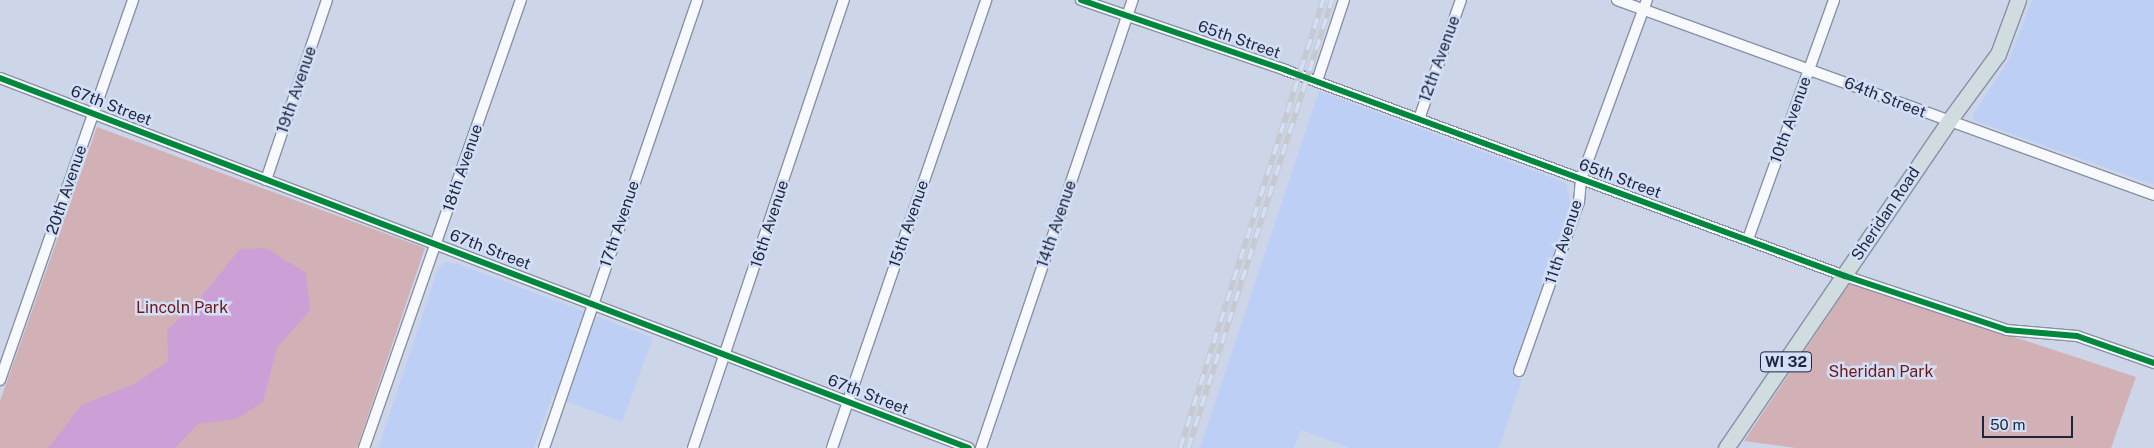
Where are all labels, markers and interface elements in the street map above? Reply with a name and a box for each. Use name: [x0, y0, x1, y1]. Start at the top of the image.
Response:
street label: 12th Avenue: [1416, 13, 1464, 105]
street label: 65th Street: [1195, 17, 1283, 63]
street label: 19th Avenue: [273, 44, 321, 136]
street label: 10th Avenue: [1766, 74, 1816, 166]
street label: 64th Street: [1841, 74, 1929, 122]
street label: 67th Street: [68, 82, 154, 130]
street label: 18th Avenue: [439, 122, 487, 214]
street label: 20th Avenue: [43, 143, 91, 237]
street label: 65th Street: [1576, 155, 1664, 203]
street label: Sheridan Road: [1848, 164, 1924, 264]
street label: 17th Avenue: [596, 178, 644, 270]
street label: 16th Avenue: [747, 178, 793, 270]
street label: 15th Avenue: [885, 178, 933, 270]
street label: 14th Avenue: [1033, 178, 1081, 270]
street label: 11th Avenue: [1541, 198, 1587, 286]
street label: 67th Street: [447, 226, 533, 274]
park label: Lincoln Park: [136, 298, 228, 318]
road number: WI 32: [1760, 350, 1812, 374]
park label: Sheridan Park: [1829, 362, 1933, 382]
street label: 67th Street: [825, 371, 911, 419]
scale bar: [1984, 406, 2075, 438]
text: 50 m: [1990, 416, 2025, 433]

